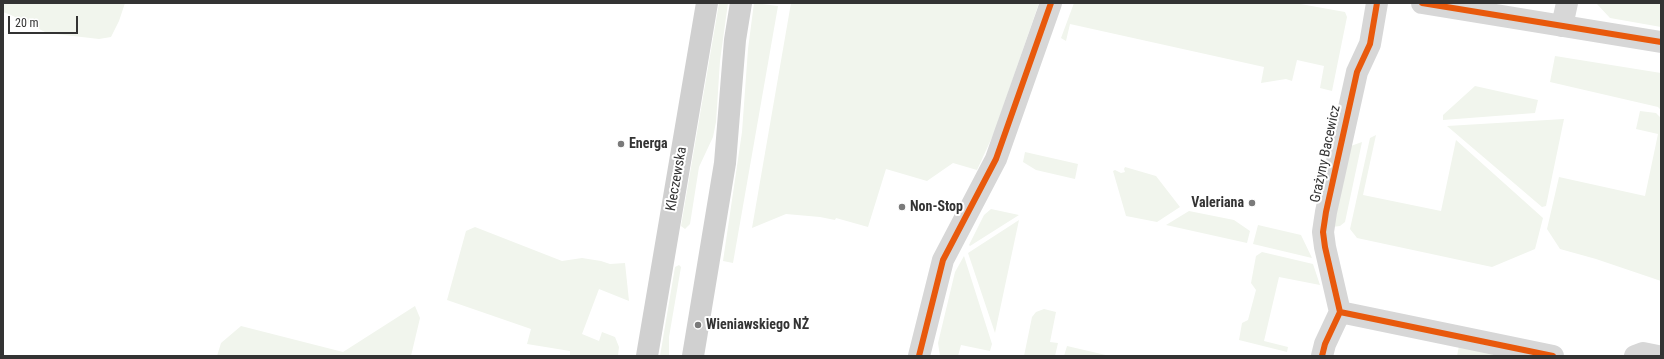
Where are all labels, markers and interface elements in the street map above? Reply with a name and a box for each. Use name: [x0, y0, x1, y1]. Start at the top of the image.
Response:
scale bar: [10, 8, 80, 34]
text: 20 m: [15, 16, 39, 30]
street label: Grażyny Bacewicz: [1307, 104, 1345, 204]
place label: Energa: [629, 136, 668, 152]
marker: Energa: [616, 139, 626, 149]
street label: Kleczewska: [663, 146, 691, 212]
place label: Valeriana: [1191, 195, 1244, 211]
marker: Valeriana: [1247, 198, 1257, 208]
place label: Non-Stop: [910, 199, 963, 215]
marker: Non-Stop: [897, 202, 907, 212]
place label: Wieniawskiego NŻ: [706, 317, 809, 333]
marker: Wieniawskiego NŻ: [693, 320, 703, 330]

